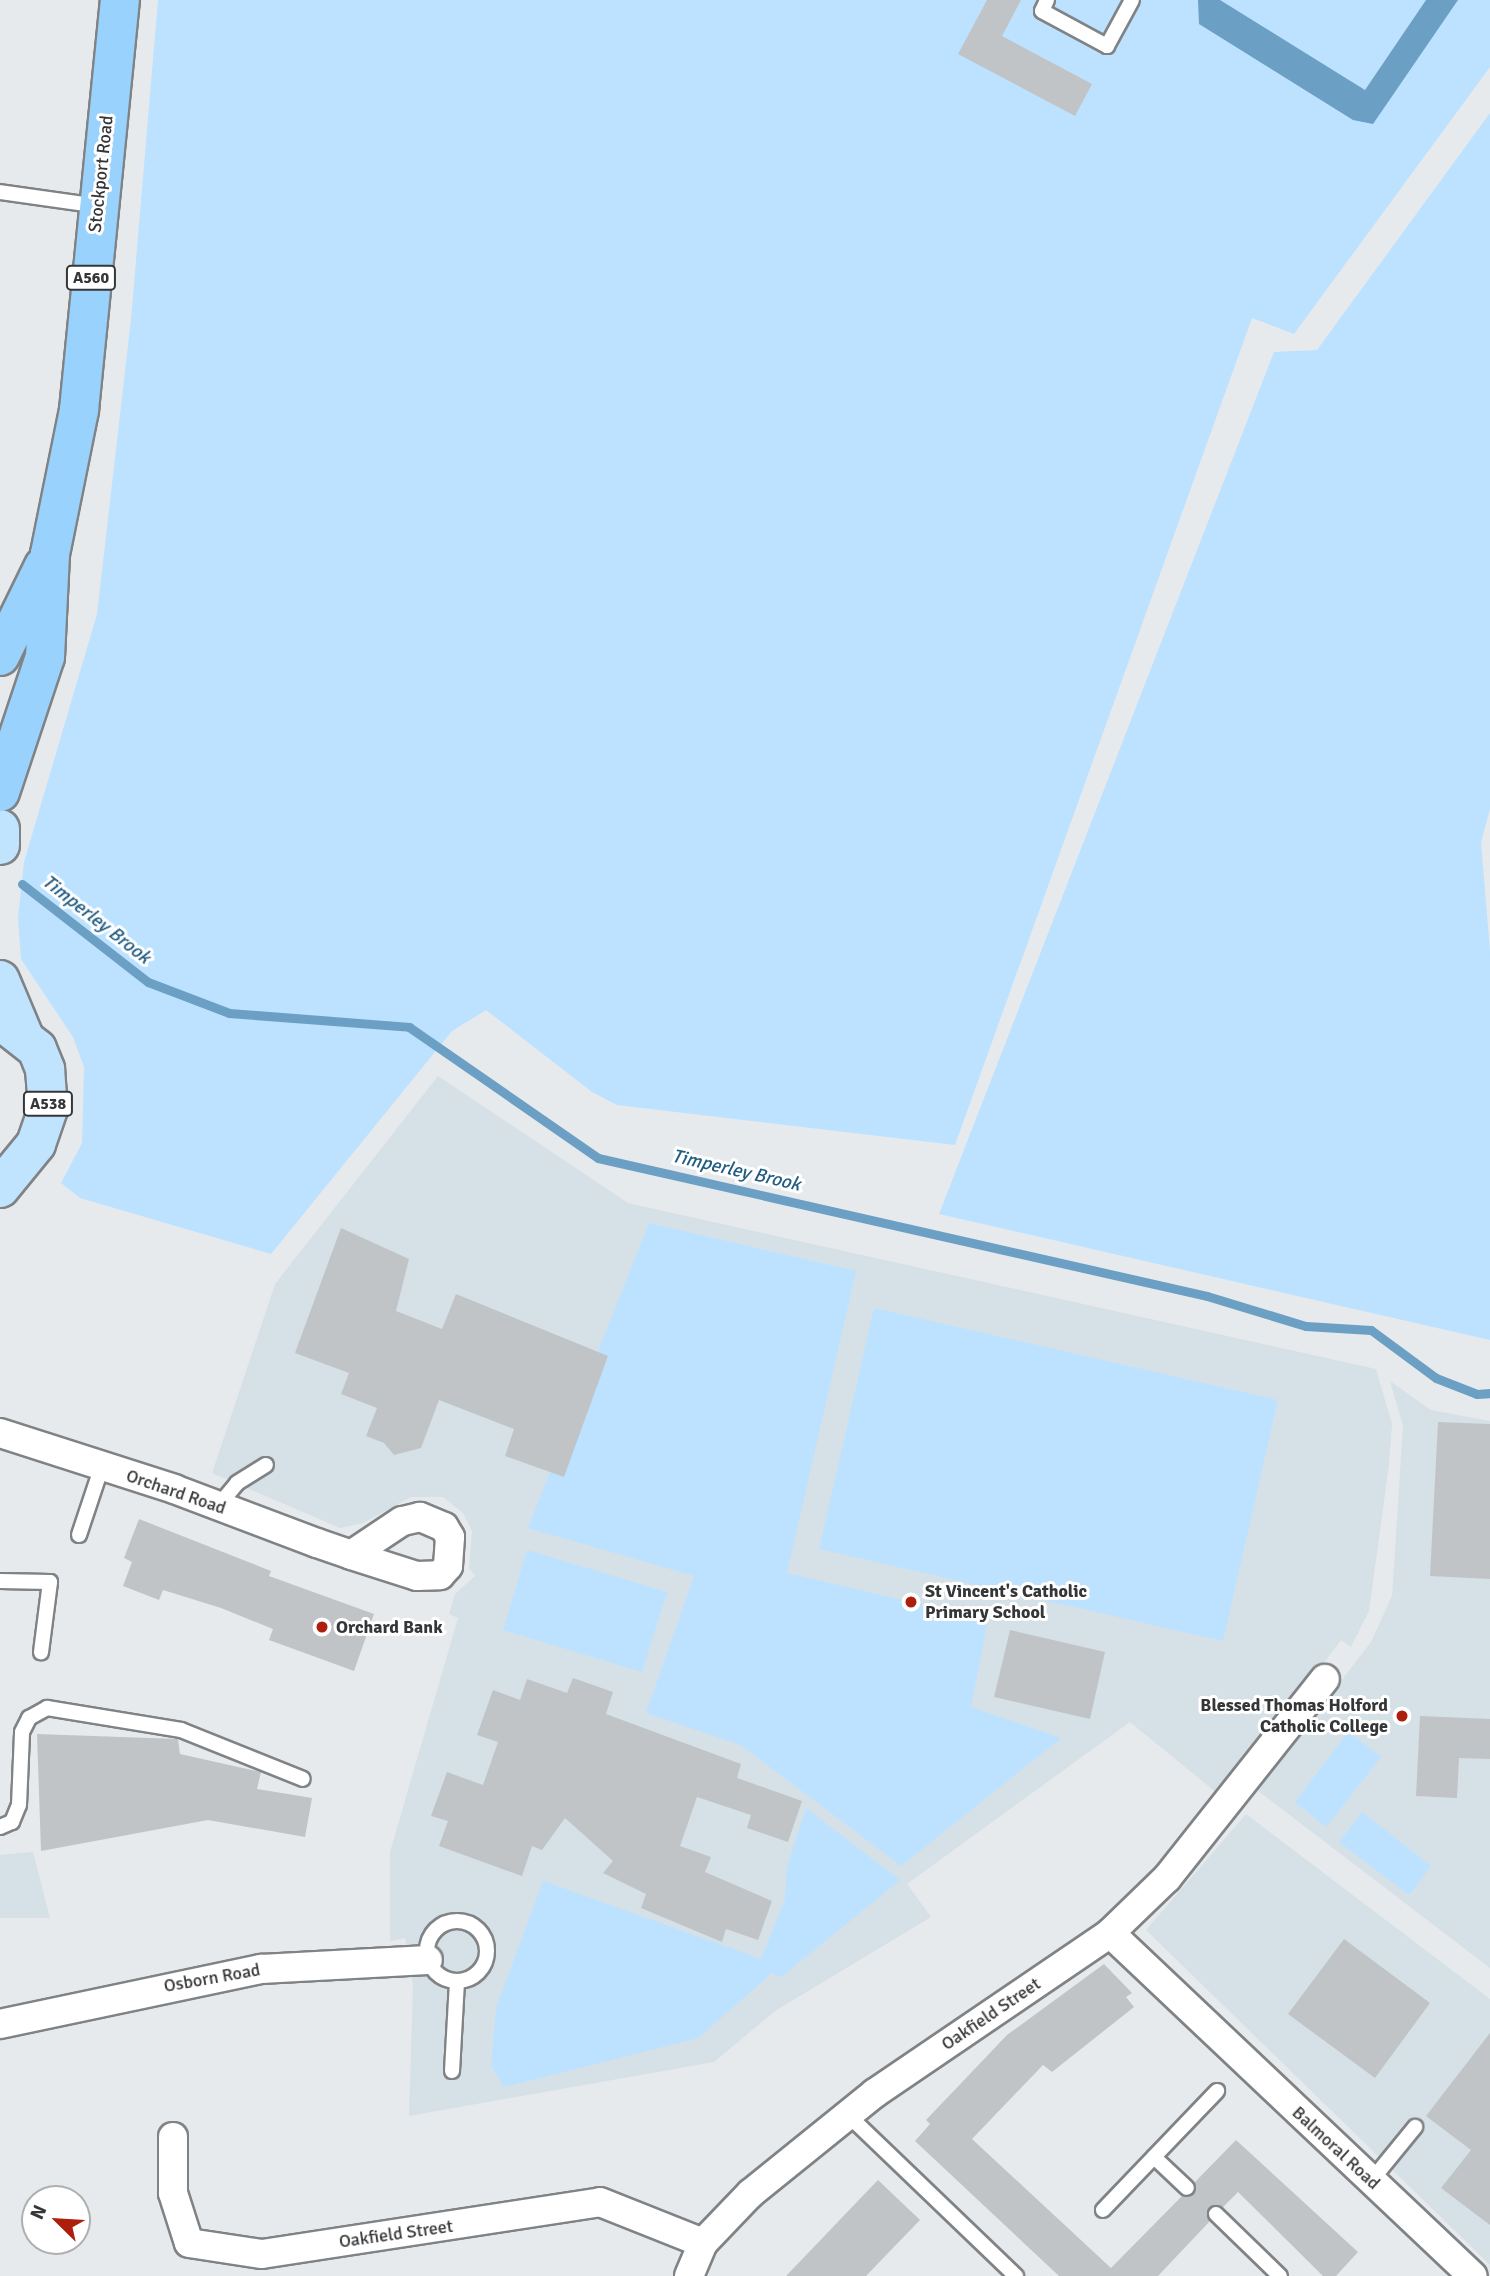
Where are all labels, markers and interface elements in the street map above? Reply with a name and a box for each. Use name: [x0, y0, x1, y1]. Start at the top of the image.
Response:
street label: Stockport Road: [84, 114, 118, 234]
road number: A560: [65, 266, 117, 290]
water label: Timperley Brook: [37, 871, 155, 969]
road number: A538: [22, 1092, 74, 1116]
water label: Timperley Brook: [670, 1145, 802, 1197]
street label: Orchard Road: [123, 1465, 229, 1519]
place label: St Vincent's Catholic Primary School: [925, 1581, 1087, 1624]
marker: St Vincent's Catholic Primary School: [903, 1594, 919, 1610]
place label: Orchard Bank: [336, 1616, 443, 1638]
marker: Orchard Bank: [314, 1619, 330, 1635]
place label: Blessed Thomas Holford Catholic College: [1200, 1695, 1388, 1738]
marker: Blessed Thomas Holford Catholic College: [1394, 1708, 1410, 1724]
street label: Osborn Road: [162, 1959, 262, 1997]
street label: Oakfield Street: [937, 1973, 1045, 2055]
street label: Balmoral Road: [1288, 2102, 1384, 2194]
north arrow: [21, 2185, 91, 2255]
text: N: [25, 2201, 52, 2223]
street label: Oakfield Street: [338, 2215, 454, 2253]

